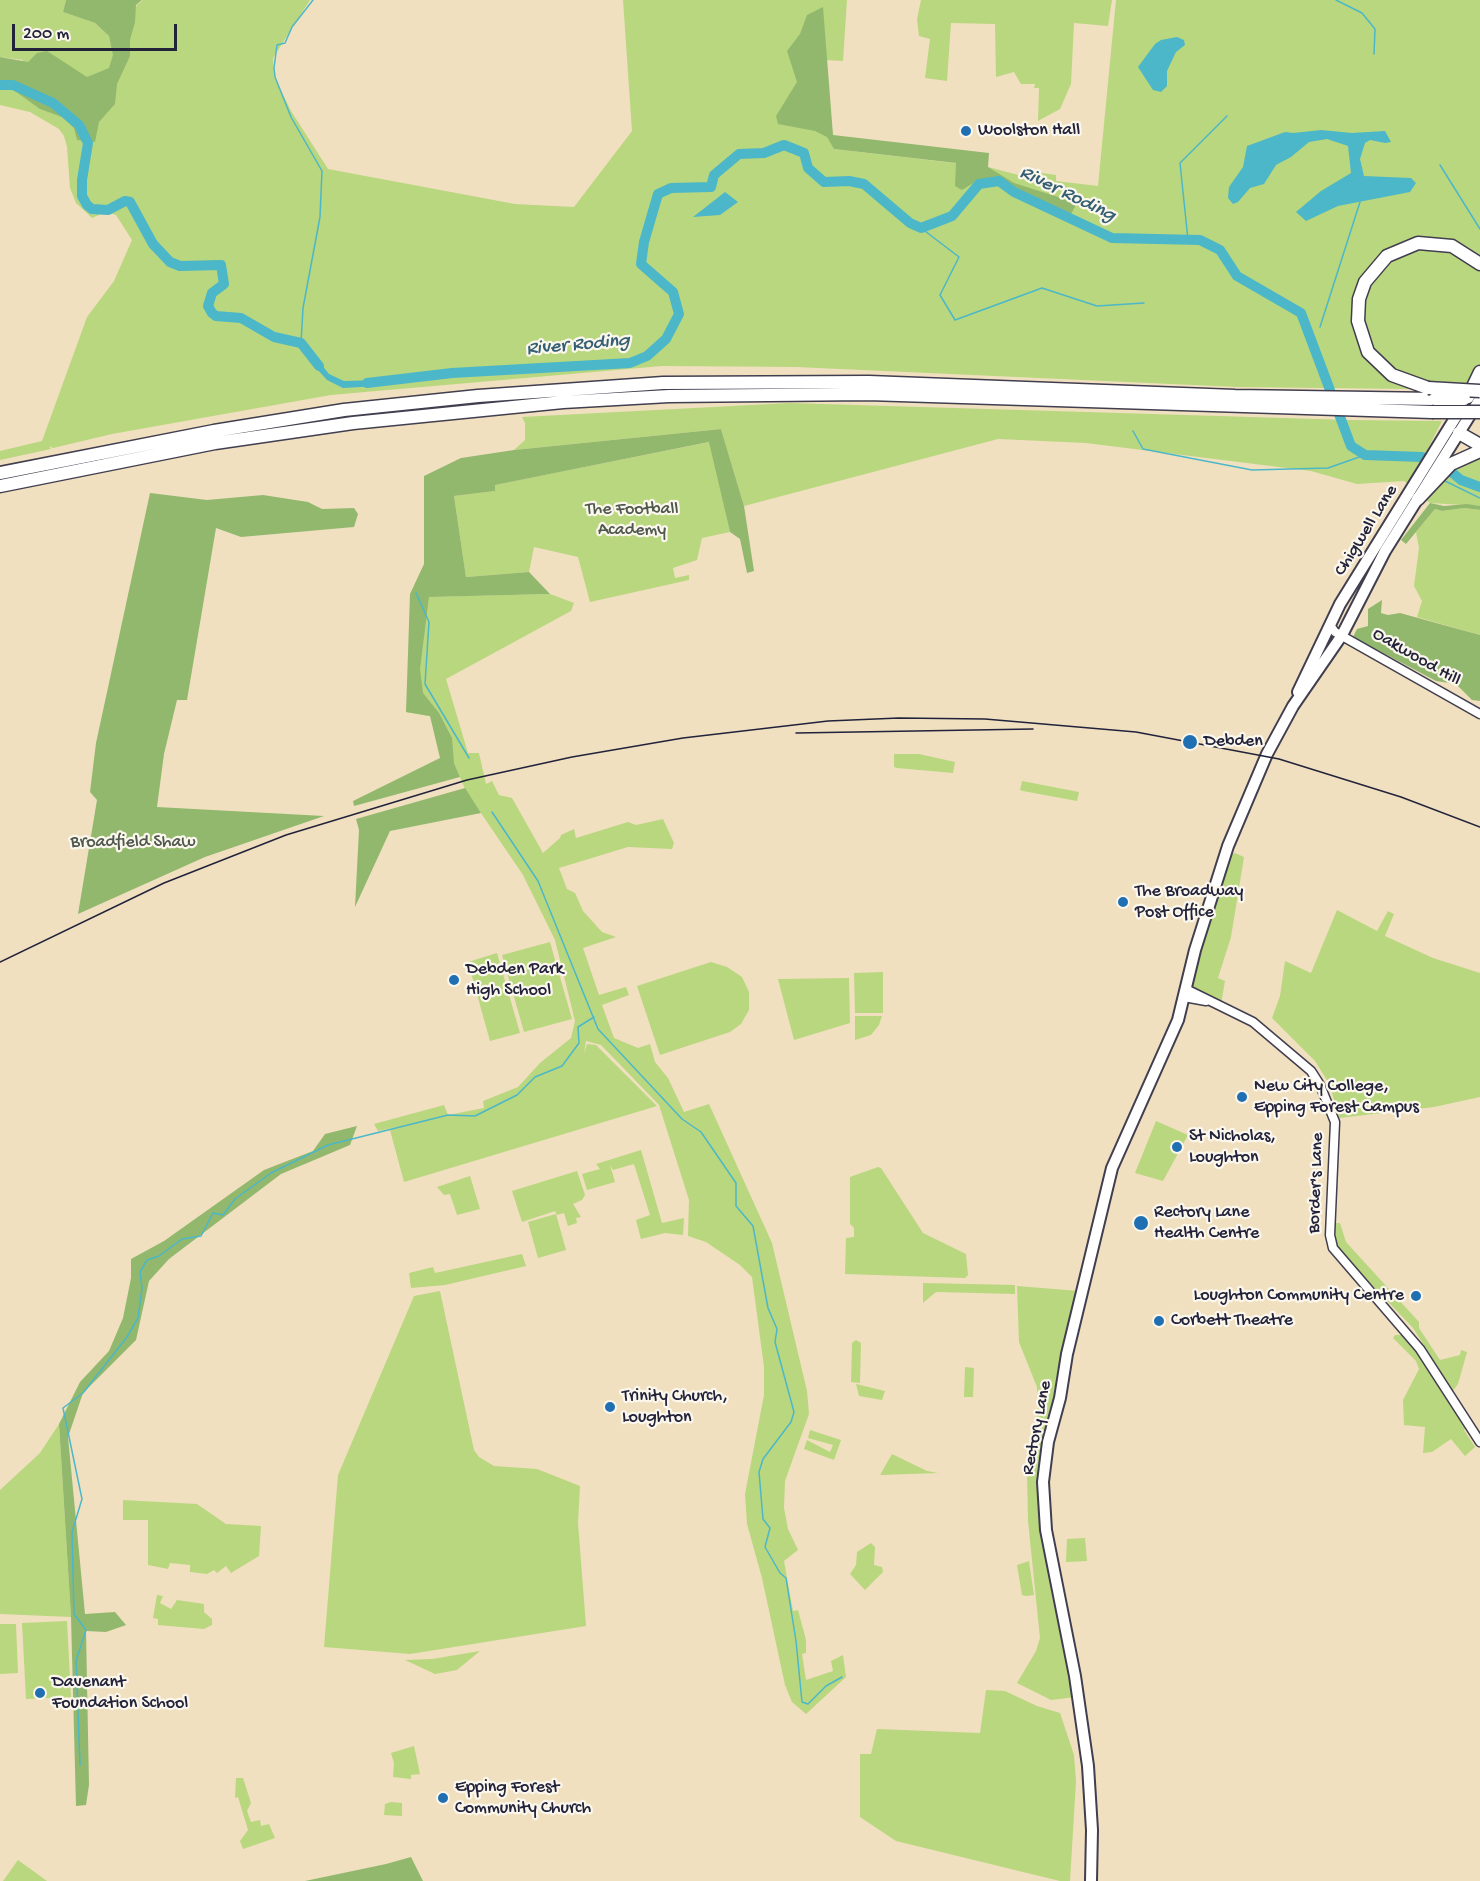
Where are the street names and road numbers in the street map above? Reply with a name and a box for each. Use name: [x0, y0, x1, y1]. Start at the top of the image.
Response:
street label: Chigwell Lane: [1330, 481, 1404, 581]
street label: Oakwood Hill: [1368, 624, 1464, 692]
street label: Border's Lane: [1304, 1132, 1330, 1234]
street label: Rectory Lane: [1018, 1379, 1058, 1477]

